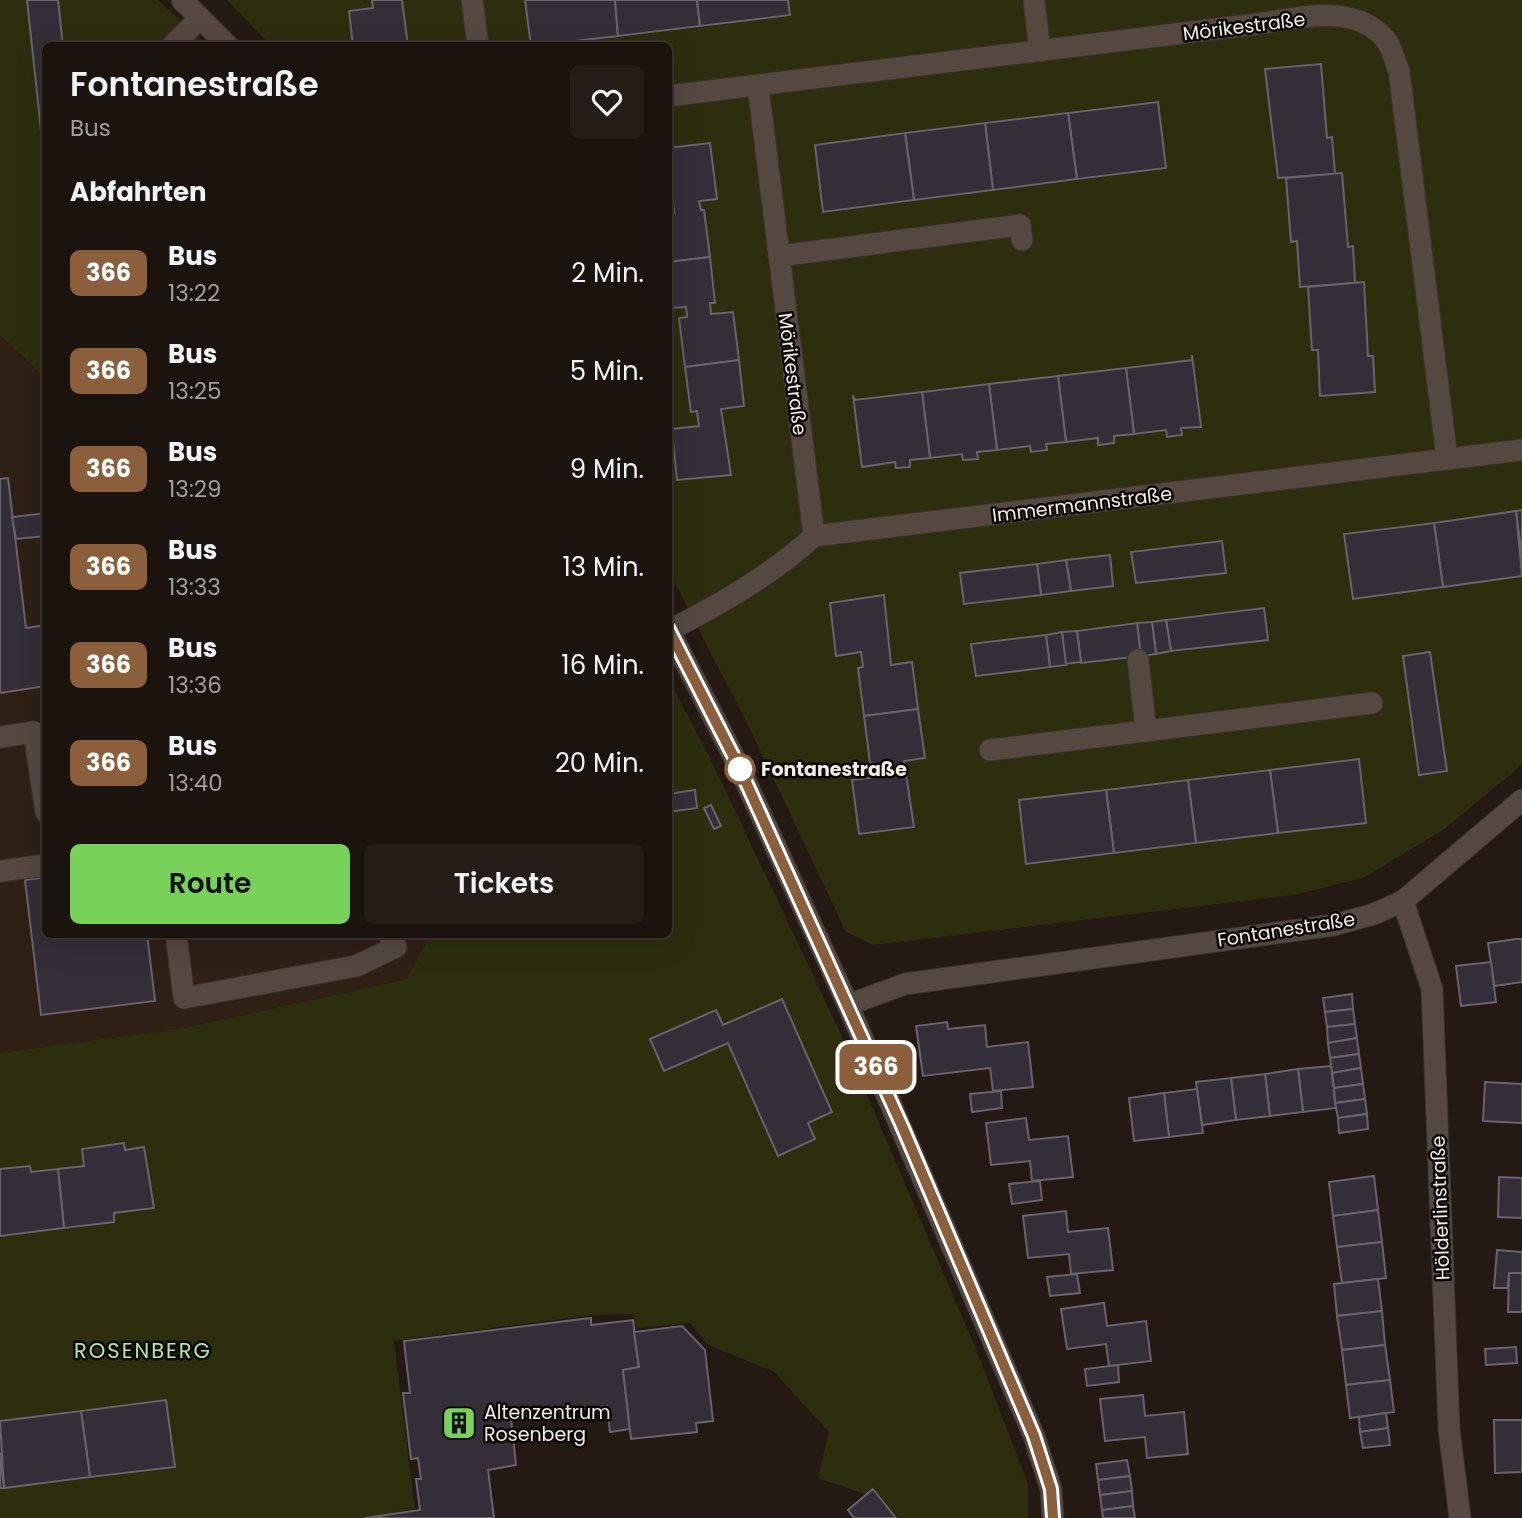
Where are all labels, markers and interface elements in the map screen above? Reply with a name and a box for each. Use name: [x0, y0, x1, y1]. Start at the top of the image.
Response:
street label: Mörikestraße: [1181, 6, 1307, 47]
text: Fontanestraße: [70, 61, 319, 108]
button: heart: [570, 65, 644, 139]
text: Bus: [70, 112, 111, 144]
text: Abfahrten: [70, 174, 207, 210]
text: Bus: [168, 238, 217, 274]
text: 2 Min.: [571, 255, 644, 291]
text: 366: [86, 256, 131, 289]
text: 13:22: [168, 277, 220, 309]
street label: Mörikestraße: [772, 311, 813, 437]
text: Bus: [168, 336, 217, 372]
text: 5 Min.: [570, 353, 644, 389]
text: 366: [86, 354, 131, 387]
text: 13:25: [168, 375, 221, 407]
text: Bus: [168, 434, 217, 470]
text: 9 Min.: [570, 451, 644, 487]
text: 366: [86, 452, 131, 485]
text: 13:29: [168, 473, 222, 505]
street label: Immermannstraße: [991, 480, 1173, 529]
text: Bus: [168, 532, 217, 568]
text: 13 Min.: [563, 549, 644, 585]
text: 366: [86, 550, 131, 583]
text: 13:33: [168, 571, 221, 603]
text: Bus: [168, 630, 217, 666]
text: 16 Min.: [561, 647, 644, 683]
text: 366: [86, 648, 131, 681]
text: 13:36: [168, 669, 222, 701]
text: Bus: [168, 728, 217, 764]
text: 20 Min.: [555, 745, 644, 781]
text: 366: [86, 746, 131, 779]
marker: Fontanestraße: [725, 754, 755, 784]
place label: Fontanestraße: [761, 756, 907, 783]
text: 13:40: [168, 767, 223, 799]
button: Route: [70, 844, 350, 924]
button: Tickets: [364, 844, 644, 924]
street label: Fontanestraße: [1215, 905, 1357, 954]
line badge: 366: [836, 1044, 916, 1090]
text: 366: [853, 1050, 899, 1083]
street label: Hölderlinstraße: [1424, 1135, 1457, 1281]
district label: ROSENBERG: [74, 1336, 212, 1365]
place label: Altenzentrum Rosenberg: [484, 1399, 611, 1448]
building icon: Altenzentrum Rosenberg: [440, 1404, 478, 1442]

